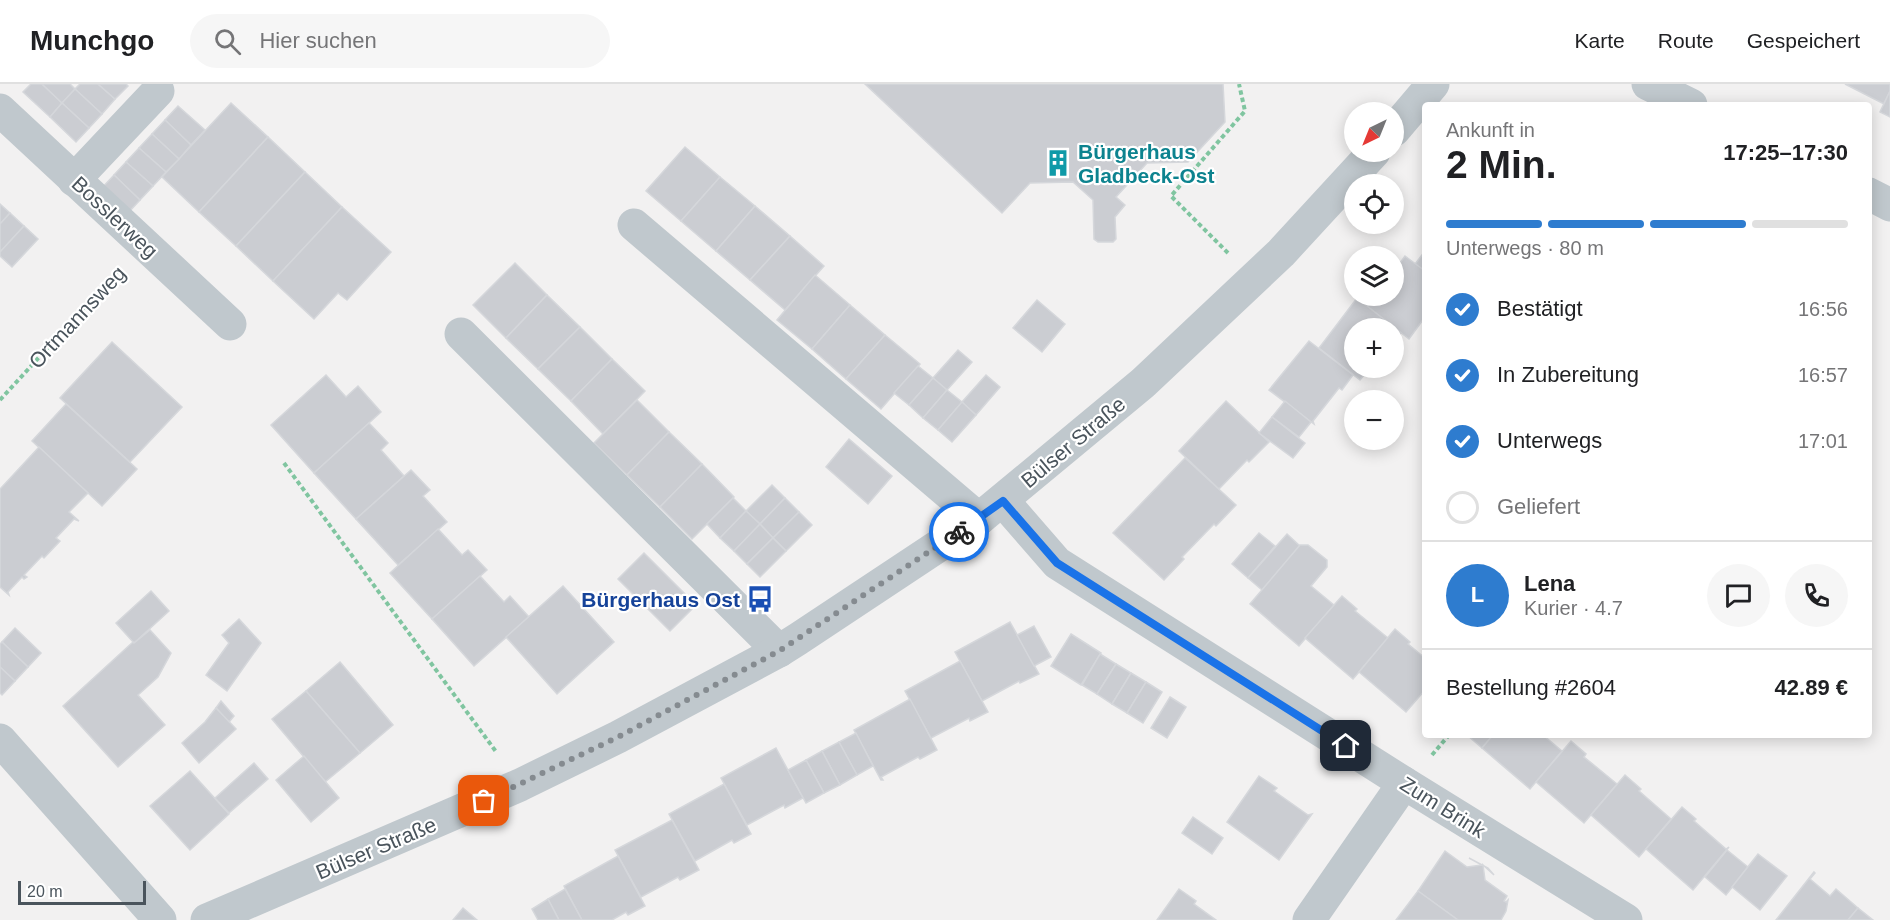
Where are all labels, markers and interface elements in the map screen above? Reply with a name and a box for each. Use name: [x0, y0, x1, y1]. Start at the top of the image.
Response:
search box: [190, 14, 610, 68]
text: Munchgo: [30, 25, 154, 56]
icon: search: [211, 25, 244, 58]
text: Hier suchen: [259, 28, 377, 53]
text: Karte: [1575, 29, 1625, 52]
text: Route: [1658, 29, 1714, 52]
text: Gespeichert: [1747, 29, 1860, 52]
north arrow: [1344, 102, 1404, 162]
map controls: [1344, 102, 1404, 450]
text: Ankunft in: [1446, 119, 1535, 141]
place label: Bürgerhaus Gladbeck-Ost: [1078, 140, 1215, 187]
text: 17:25–17:30: [1723, 140, 1848, 165]
text: 2 Min.: [1446, 143, 1557, 186]
building icon: Bürgerhaus Gladbeck-Ost: [1043, 148, 1073, 178]
street label: Bosslerweg: [67, 172, 163, 262]
button: locate: [1344, 174, 1404, 234]
text: Unterwegs · 80 m: [1446, 237, 1604, 259]
button: layers: [1344, 246, 1404, 306]
street label: Ortmannsweg: [24, 261, 130, 373]
icon: check: [1446, 293, 1479, 326]
text: Bestätigt: [1497, 296, 1583, 321]
text: 16:56: [1798, 298, 1848, 320]
button: +: [1344, 318, 1404, 378]
icon: check: [1446, 359, 1479, 392]
text: In Zubereitung: [1497, 362, 1639, 387]
text: 16:57: [1798, 364, 1848, 386]
button: −: [1344, 390, 1404, 450]
street label: Bülser Straße: [1016, 392, 1130, 492]
icon: check: [1446, 425, 1479, 458]
text: Unterwegs: [1497, 428, 1602, 453]
text: 17:01: [1798, 430, 1848, 452]
text: Geliefert: [1497, 494, 1580, 519]
courier: [929, 502, 989, 562]
icon: bike: [943, 516, 976, 549]
button: chat: [1707, 564, 1770, 627]
button: phone: [1785, 564, 1848, 627]
text: Lena: [1524, 571, 1575, 596]
text: L: [1471, 582, 1484, 607]
bus stop icon: Bürgerhaus Ost: [745, 584, 775, 614]
place label: Bürgerhaus Ost: [581, 588, 740, 611]
text: Kurier · 4.7: [1524, 597, 1623, 619]
text: Bestellung #2604: [1446, 675, 1616, 700]
text: 42.89 €: [1775, 675, 1848, 700]
pin: [1320, 720, 1371, 771]
icon: home: [1329, 729, 1362, 762]
street label: Zum Brink: [1396, 772, 1490, 842]
pin: [458, 775, 509, 826]
icon: bag: [467, 784, 500, 817]
street label: Bülser Straße: [312, 812, 440, 884]
scale bar: [18, 878, 146, 906]
text: 20 m: [27, 883, 63, 900]

